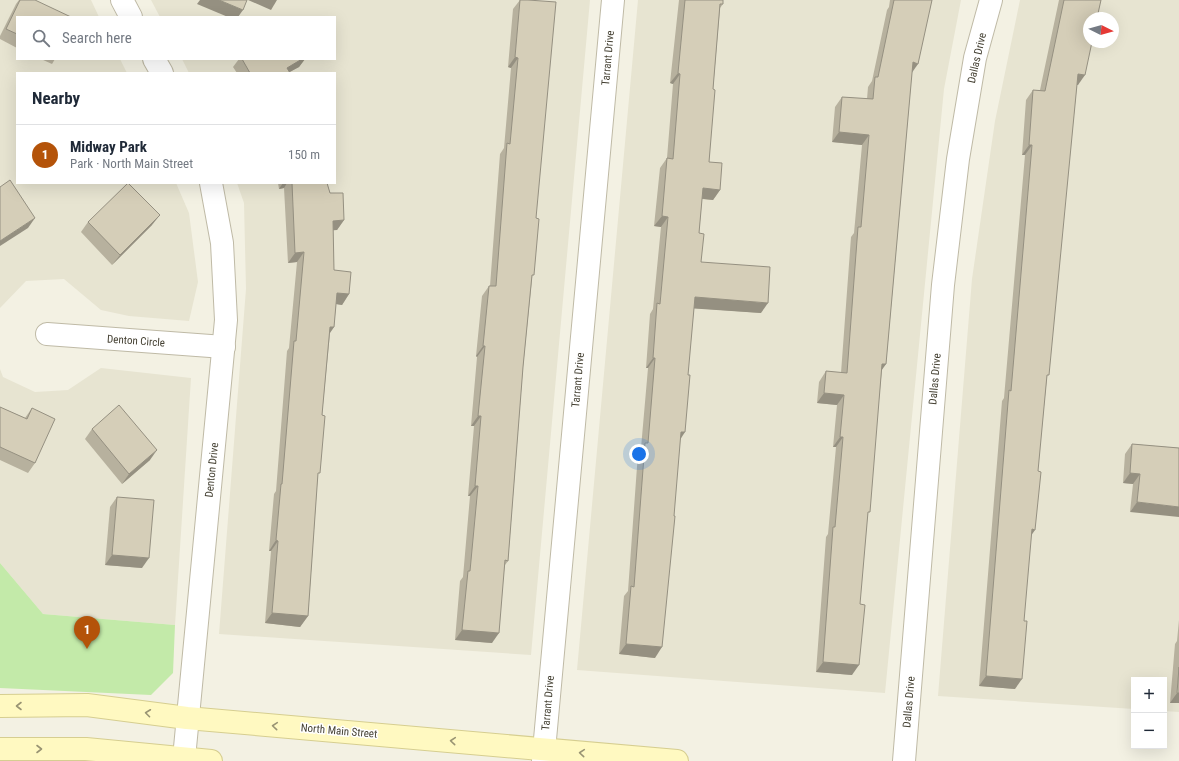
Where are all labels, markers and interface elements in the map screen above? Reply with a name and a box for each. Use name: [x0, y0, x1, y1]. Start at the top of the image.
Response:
north arrow: [1083, 12, 1119, 48]
search box: [16, 16, 336, 60]
icon: search: [30, 27, 52, 49]
text: Search here: [62, 29, 132, 47]
street label: Tarrant Drive: [599, 30, 617, 86]
street label: Dallas Drive: [965, 32, 989, 84]
text: Nearby: [32, 88, 80, 108]
text: Midway Park: [70, 138, 147, 156]
text: 1: [42, 147, 48, 162]
text: 150 m: [288, 147, 320, 162]
text: Park · North Main Street: [70, 156, 193, 171]
street label: Denton Circle: [107, 332, 165, 350]
street label: Tarrant Drive: [569, 352, 587, 408]
street label: Dallas Drive: [926, 353, 944, 405]
street label: Denton Drive: [203, 442, 221, 498]
your location: [629, 444, 649, 464]
pin: 1: [74, 616, 100, 649]
street label: Tarrant Drive: [539, 675, 557, 731]
street label: Dallas Drive: [900, 676, 918, 728]
map controls: [1131, 677, 1167, 749]
button: +: [1131, 677, 1167, 713]
one-way arrow: [16, 702, 22, 710]
one-way arrow: [145, 709, 151, 718]
button: −: [1131, 713, 1167, 749]
one-way arrow: [272, 721, 278, 730]
street label: North Main Street: [300, 721, 378, 741]
one-way arrow: [450, 737, 456, 746]
one-way arrow: [36, 745, 42, 753]
one-way arrow: [579, 748, 585, 757]

